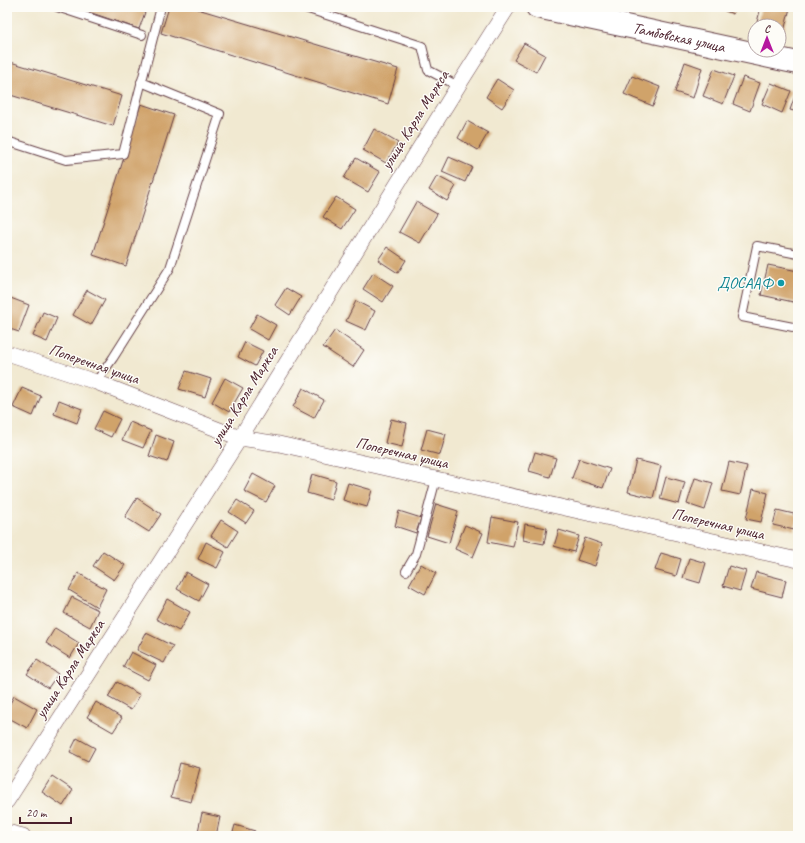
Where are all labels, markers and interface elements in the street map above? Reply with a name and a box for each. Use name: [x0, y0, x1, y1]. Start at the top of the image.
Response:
street label: Тамбовская улица: [631, 18, 728, 57]
north arrow: [747, 18, 787, 58]
text: С: [764, 21, 771, 35]
street label: улица Карла Маркса: [376, 66, 454, 174]
place label: ДОСААФ: [717, 273, 775, 293]
marker: ДОСААФ: [776, 278, 786, 288]
street label: Поперечная улица: [46, 339, 143, 389]
street label: улица Карла Маркса: [205, 342, 283, 450]
street label: Поперечная улица: [354, 433, 452, 474]
street label: Поперечная улица: [670, 504, 768, 545]
street label: улица Карла Маркса: [30, 615, 110, 723]
scale bar: [20, 799, 71, 825]
text: 20 m: [26, 805, 48, 821]

